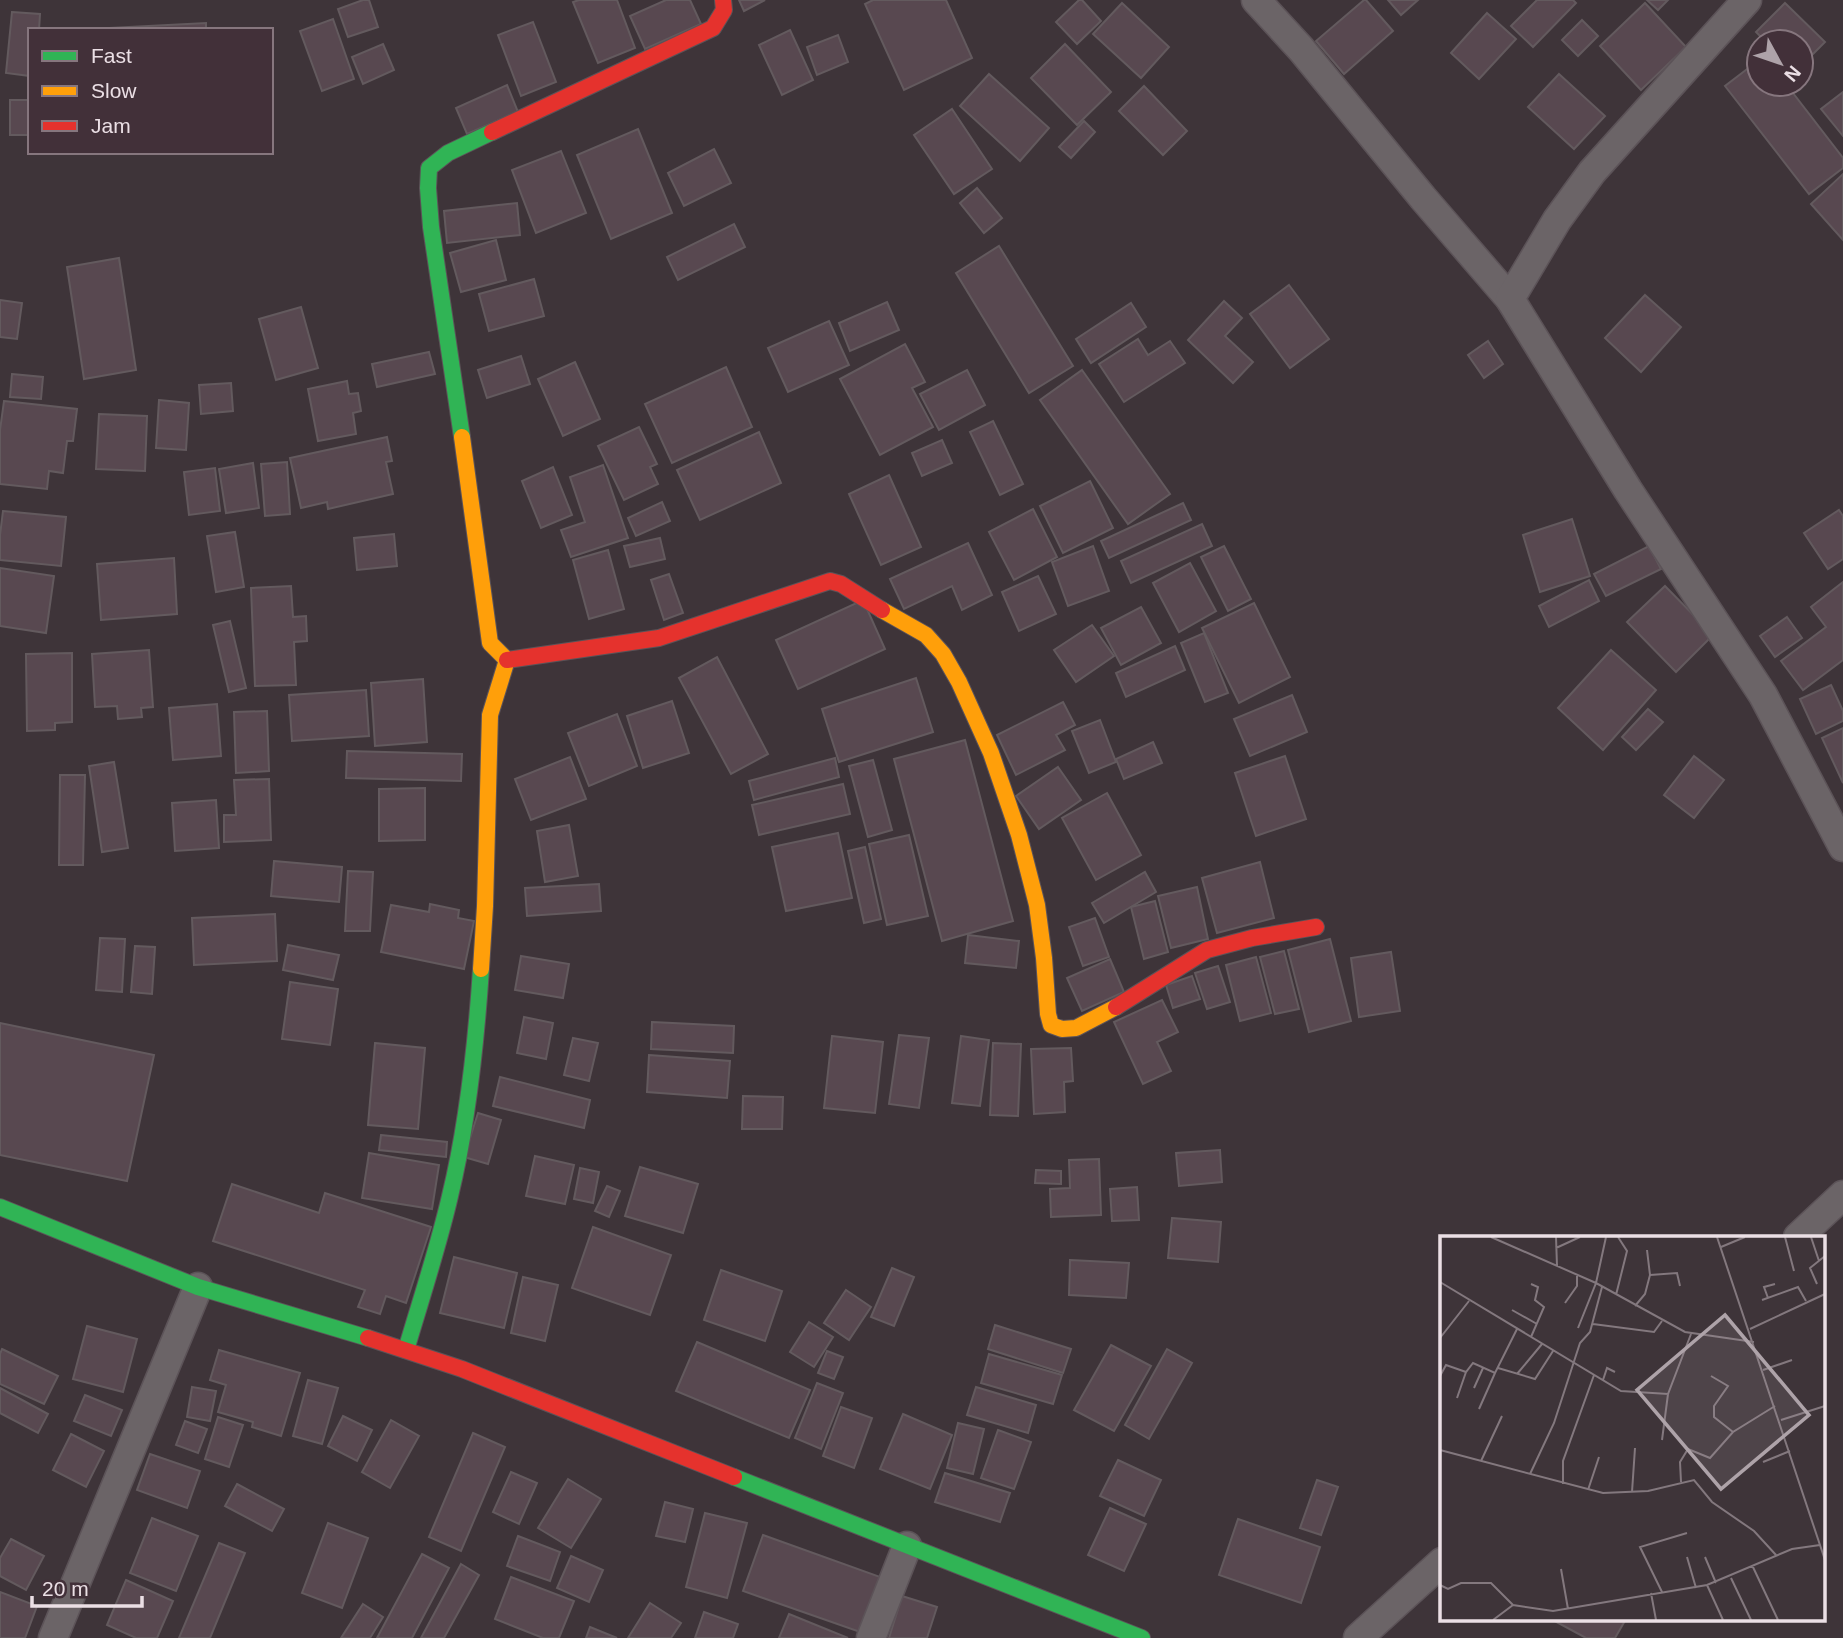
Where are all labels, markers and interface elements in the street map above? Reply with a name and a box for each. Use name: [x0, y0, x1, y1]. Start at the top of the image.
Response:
legend: [28, 28, 273, 154]
north arrow: [1745, 28, 1815, 98]
text: Fast: [91, 44, 132, 67]
text: N: [1780, 62, 1805, 86]
text: Slow: [91, 79, 137, 102]
text: Jam: [91, 114, 131, 137]
inset map: [1440, 1236, 1826, 1620]
scale bar: [32, 1564, 142, 1608]
text: 20 m: [42, 1577, 89, 1600]

